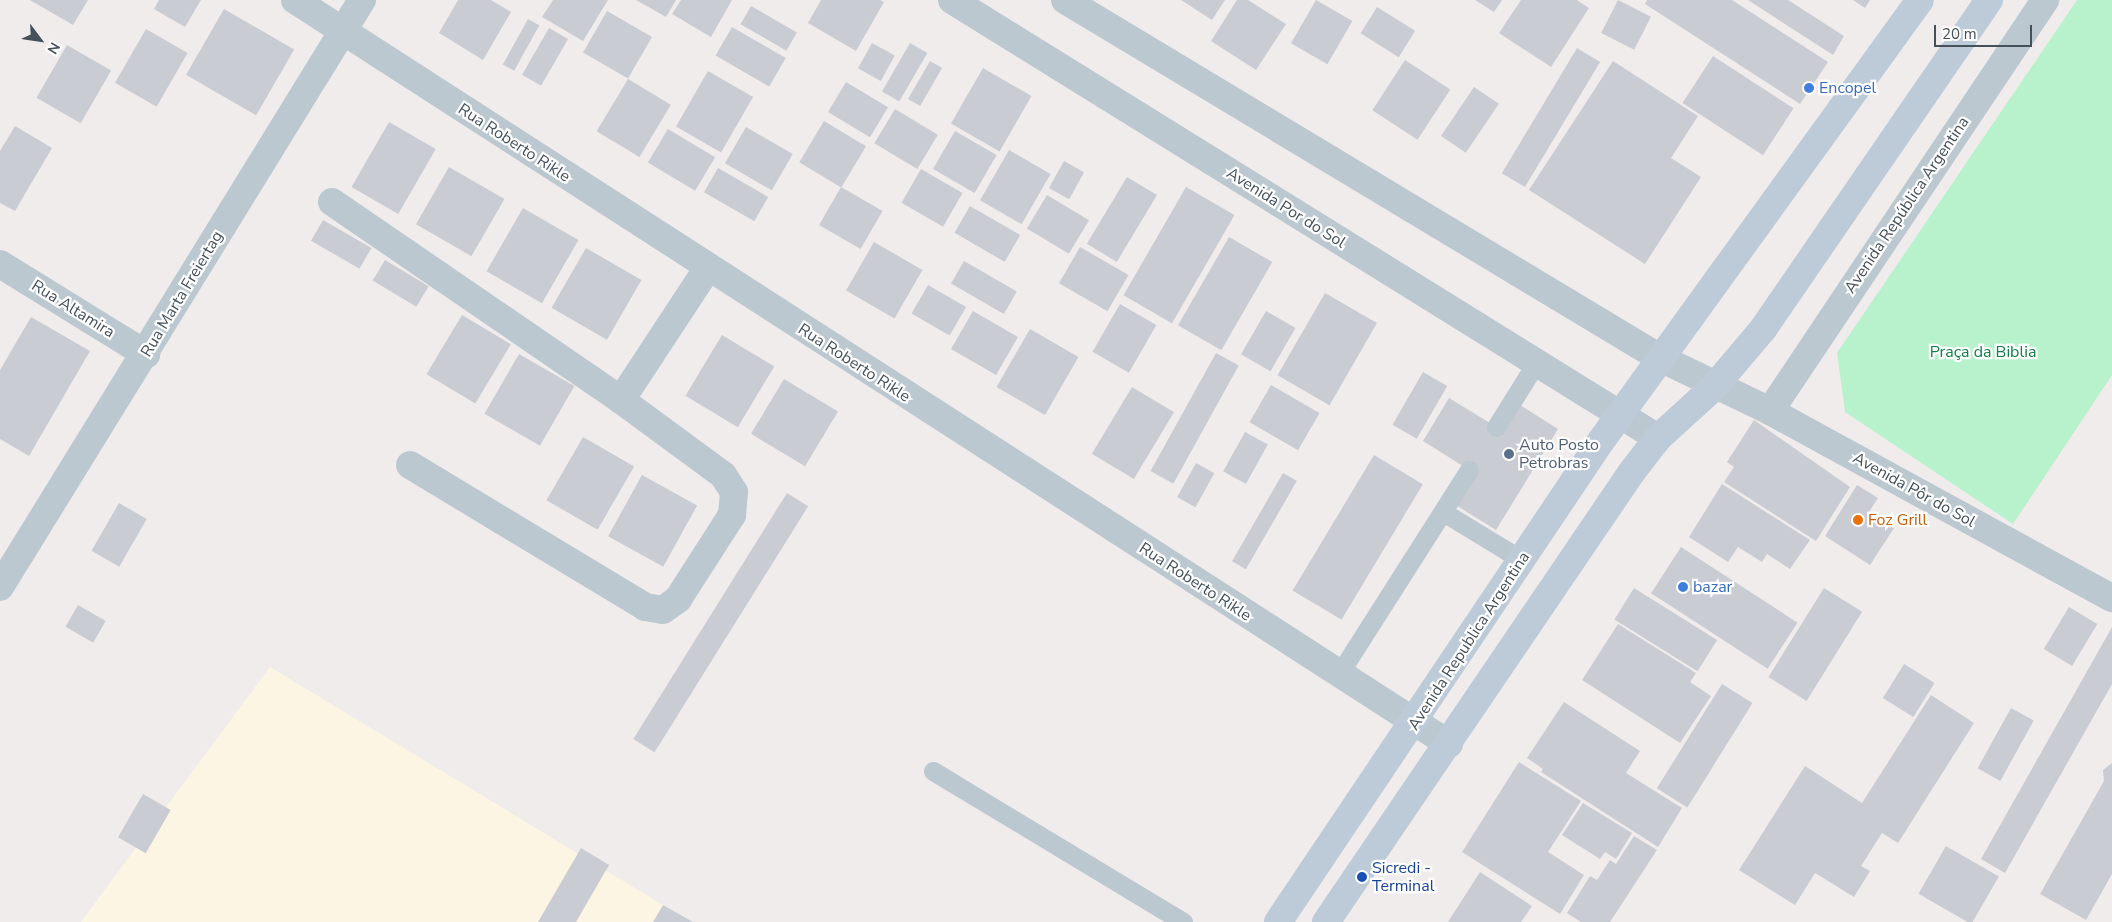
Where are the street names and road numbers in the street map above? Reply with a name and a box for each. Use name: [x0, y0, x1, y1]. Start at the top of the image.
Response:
street label: Rua Roberto Rikle: [454, 100, 574, 186]
street label: Avenida República Argentina: [1841, 113, 1973, 297]
street label: Avenida Por do Sol: [1223, 164, 1349, 252]
street label: Rua Marta Freiertag: [137, 228, 227, 360]
street label: Rua Altamira: [28, 276, 118, 342]
street label: Rua Roberto Rikle: [794, 320, 914, 406]
street label: Avenida Pôr do Sol: [1849, 448, 1979, 532]
street label: Rua Roberto Rikle: [1135, 539, 1255, 625]
street label: Avenida Republica Argentina: [1404, 548, 1534, 734]

